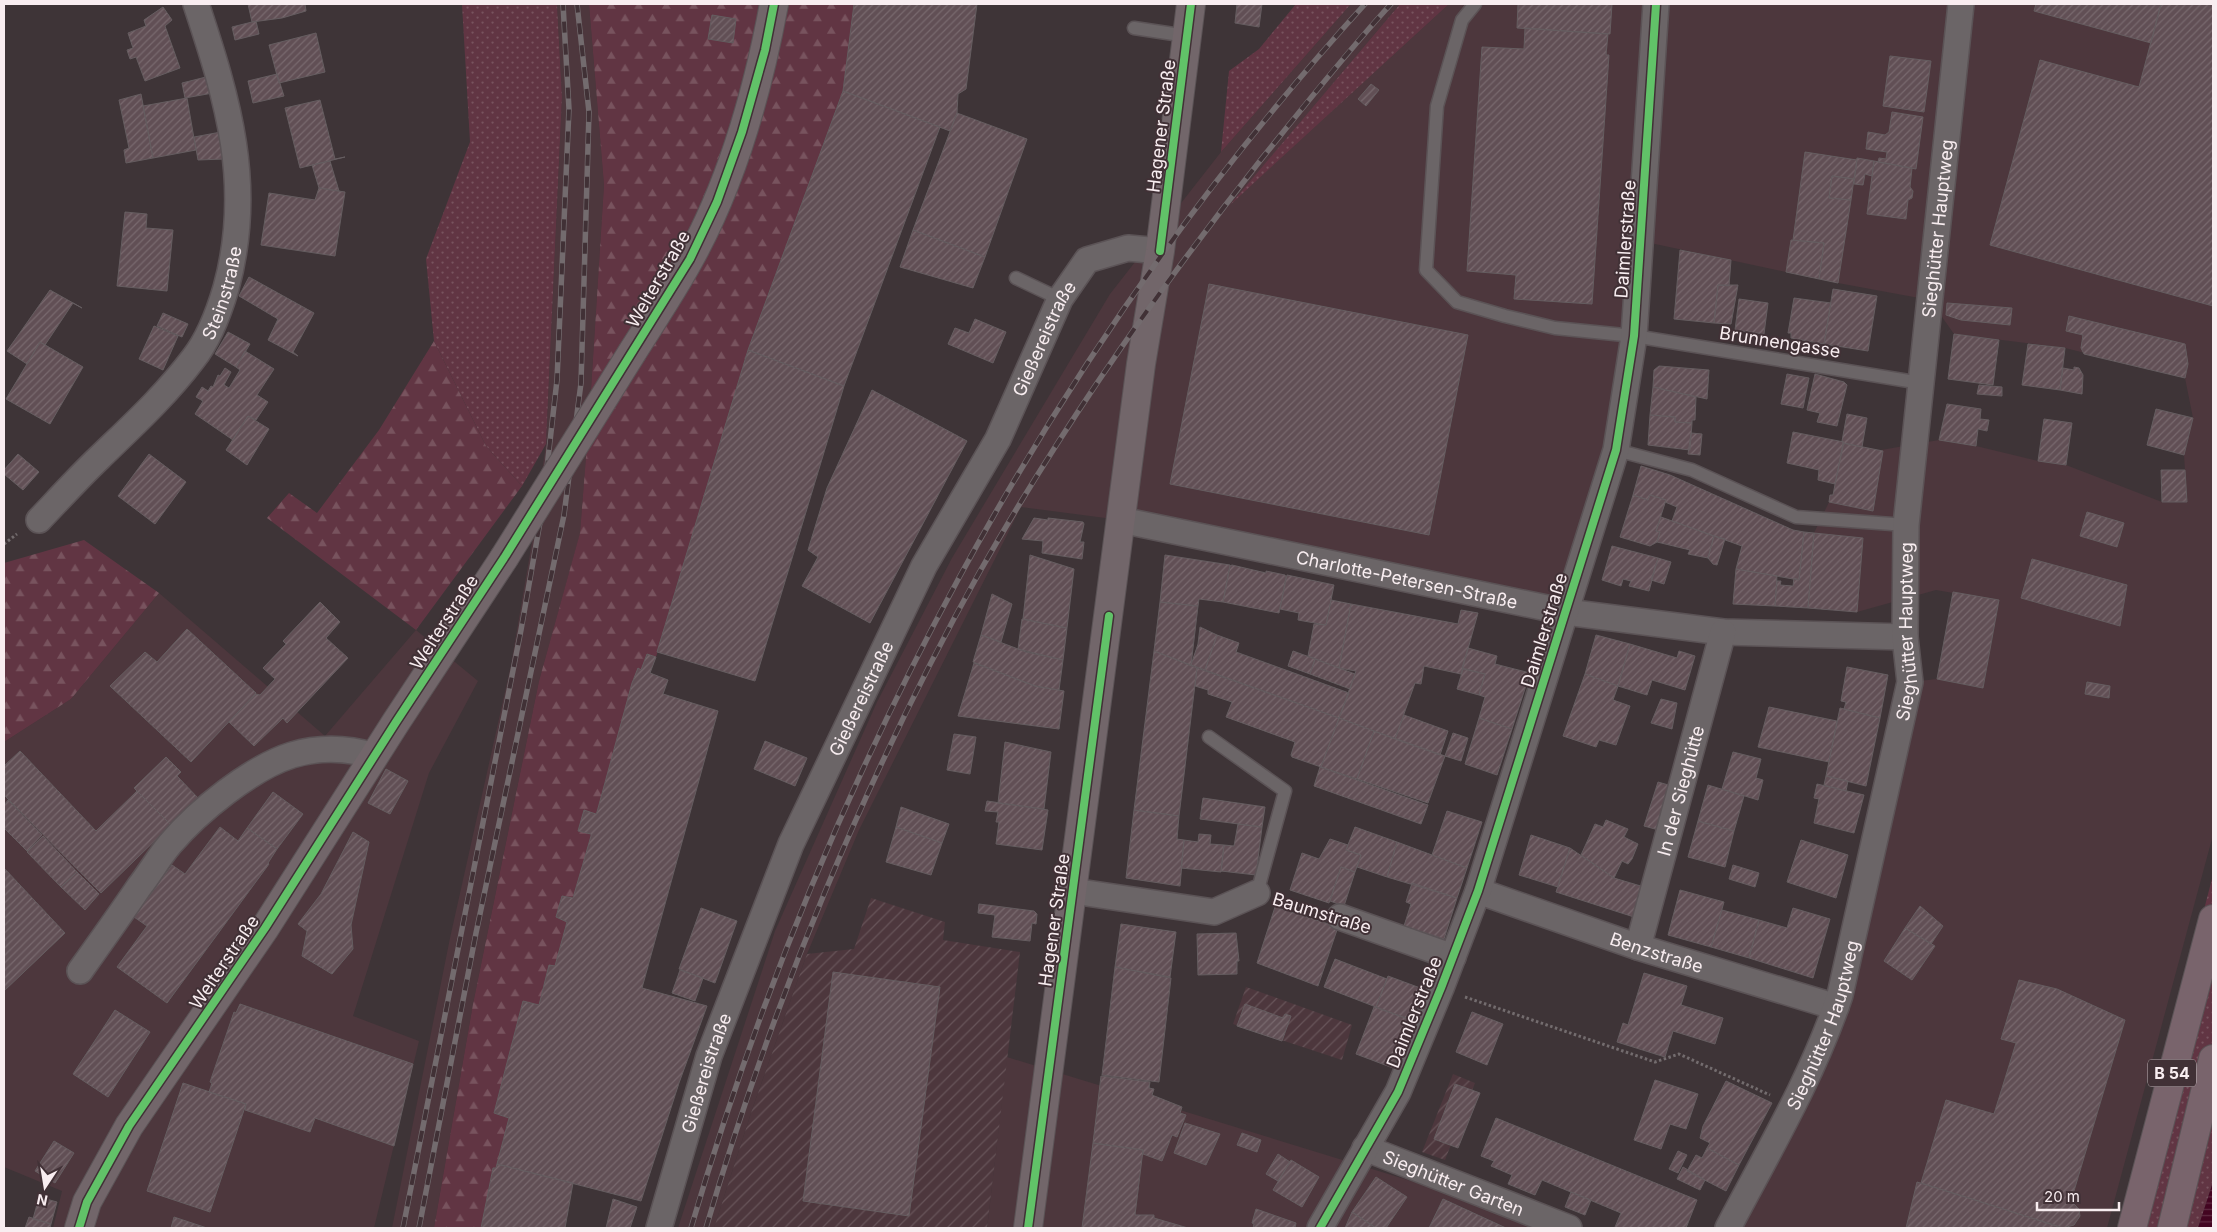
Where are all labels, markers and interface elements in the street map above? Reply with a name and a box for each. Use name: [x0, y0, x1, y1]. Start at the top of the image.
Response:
street label: Hagener Straße: [1142, 58, 1180, 194]
street label: Sieghütter Hauptweg: [1917, 138, 1957, 319]
street label: Daimlerstraße: [1610, 179, 1640, 299]
street label: Welterstraße: [622, 227, 694, 331]
street label: Steinstraße: [197, 245, 245, 343]
street label: Gießereistraße: [1008, 277, 1080, 400]
street label: Brunnengasse: [1718, 322, 1842, 362]
street label: Sieghütter Hauptweg: [1891, 542, 1921, 723]
street label: Charlotte-Petersen-Straße: [1294, 546, 1520, 612]
street label: Daimlerstraße: [1517, 570, 1571, 690]
street label: Welterstraße: [406, 571, 482, 673]
street label: Gießereistraße: [824, 637, 897, 759]
street label: In der Sieghütte: [1653, 723, 1708, 858]
street label: Hagener Straße: [1034, 852, 1074, 988]
street label: Baumstraße: [1270, 888, 1374, 938]
street label: Welterstraße: [185, 911, 263, 1013]
street label: Benzstraße: [1607, 928, 1706, 977]
street label: Sieghütter Hauptweg: [1782, 938, 1862, 1113]
street label: Daimlerstraße: [1382, 953, 1446, 1071]
street label: Gießereistraße: [677, 1010, 735, 1135]
road number: B 54: [2148, 1060, 2196, 1086]
street label: Sieghütter Garten: [1380, 1146, 1527, 1220]
north arrow: [20, 1162, 70, 1212]
scale bar: [2037, 1180, 2120, 1212]
text: 20 m: [2044, 1187, 2080, 1206]
text: N: [35, 1191, 49, 1210]

